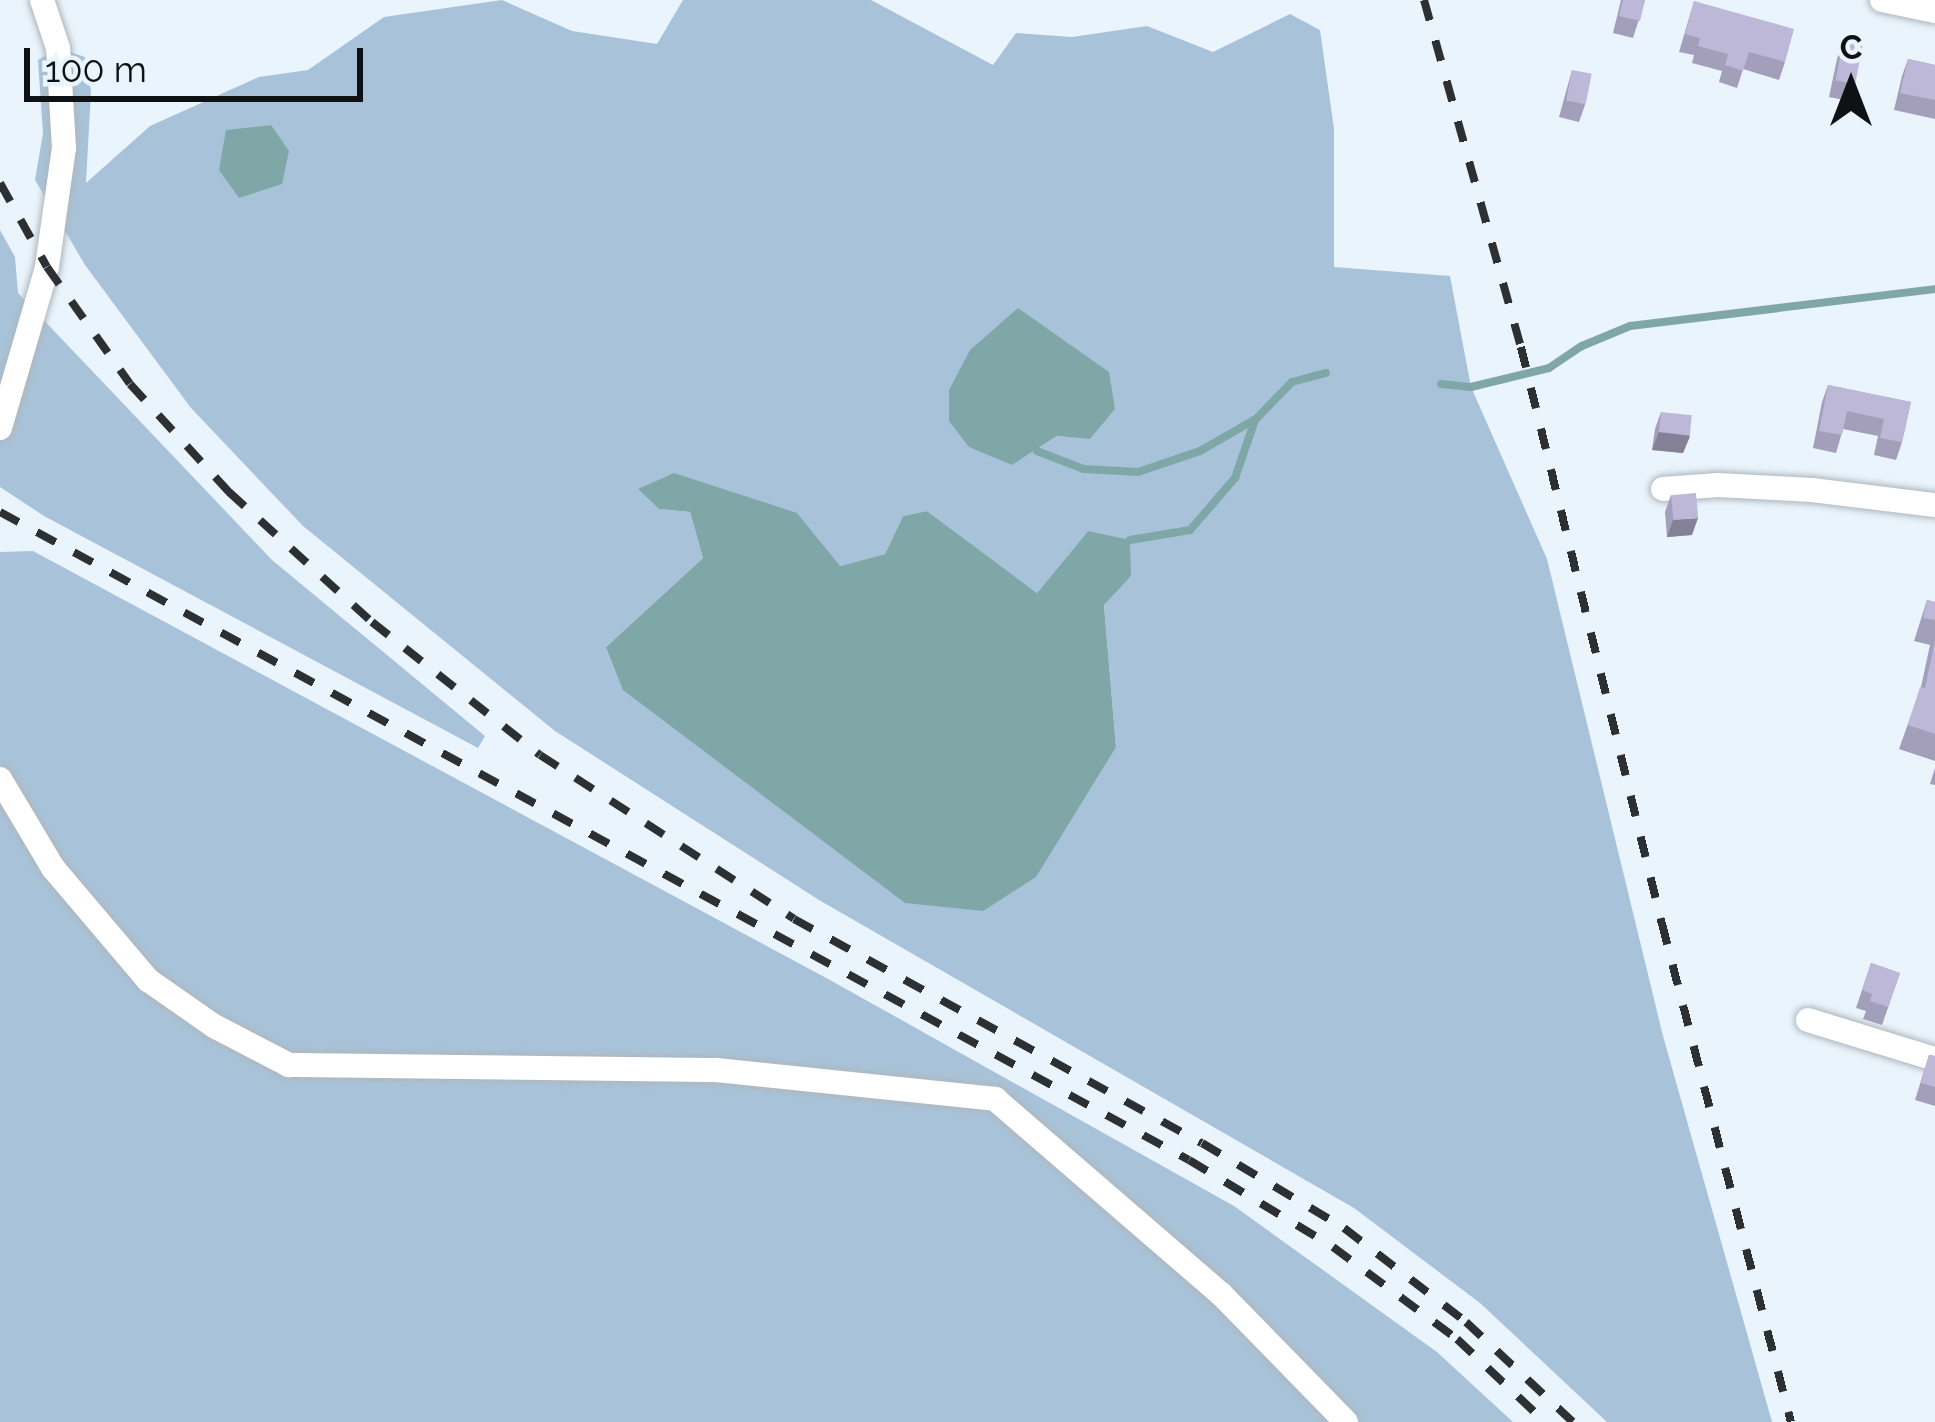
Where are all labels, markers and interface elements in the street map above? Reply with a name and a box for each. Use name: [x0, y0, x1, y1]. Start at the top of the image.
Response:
scale bar: [30, 24, 369, 98]
north arrow: [1791, 24, 1911, 144]
text: С: [1840, 28, 1862, 67]
text: 100 m: [45, 48, 147, 90]

